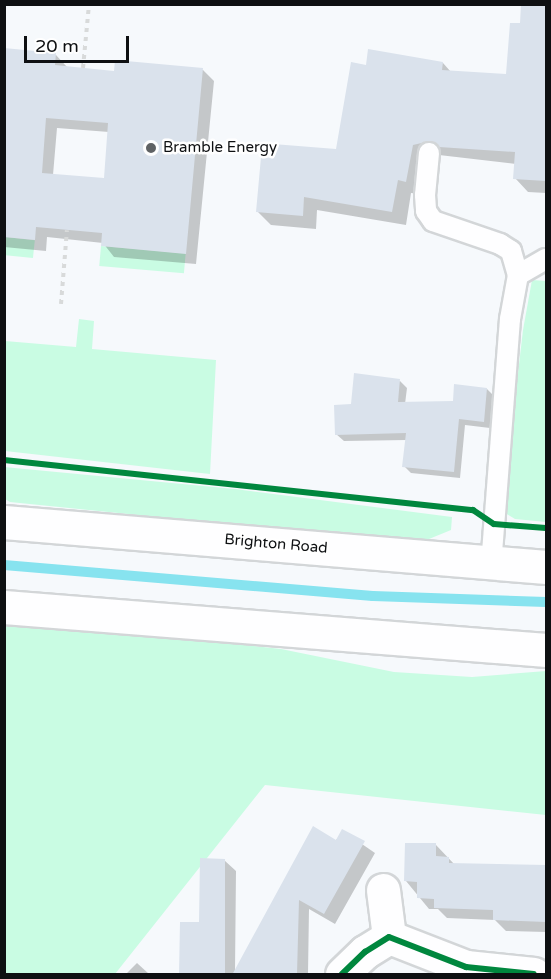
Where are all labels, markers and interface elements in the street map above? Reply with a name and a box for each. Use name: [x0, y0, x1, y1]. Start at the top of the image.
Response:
scale bar: [27, 24, 132, 62]
text: 20 m: [35, 35, 79, 57]
place label: Bramble Energy: [163, 139, 277, 157]
marker: Bramble Energy: [144, 141, 158, 155]
street label: Brighton Road: [224, 531, 328, 557]

